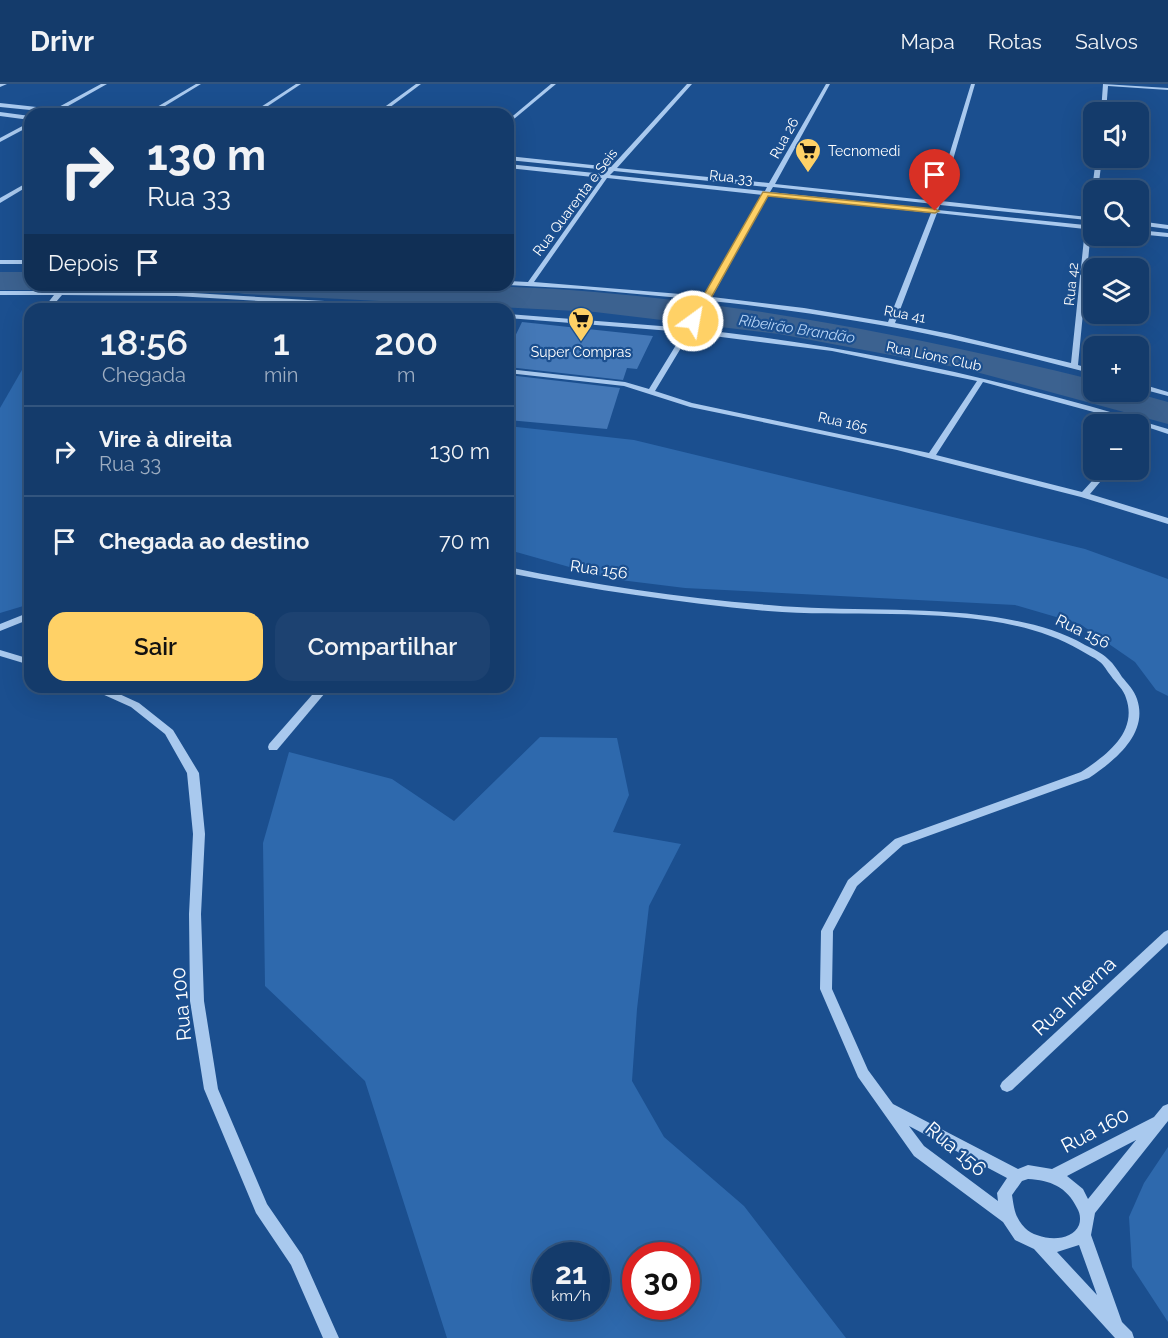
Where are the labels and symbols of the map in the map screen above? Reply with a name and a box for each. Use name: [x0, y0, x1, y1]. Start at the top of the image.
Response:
street label: Rua 26: [766, 115, 802, 161]
supermarket icon: Tecnomedi: [793, 136, 823, 174]
place label: Tecnomedi: [828, 143, 900, 159]
street label: Rua Quarenta e Seis: [529, 145, 621, 259]
pin: [909, 149, 960, 211]
street label: Rua 33: [709, 167, 753, 187]
street label: Rua 42: [1061, 262, 1081, 306]
position arrow: [661, 289, 725, 353]
street label: Rua 41: [883, 302, 927, 326]
supermarket icon: Super Compras: [566, 305, 596, 343]
water label: Ribeirão Brandão: [738, 311, 856, 347]
street label: Rua Lions Club: [885, 338, 983, 374]
place label: Super Compras: [531, 344, 632, 360]
street label: Rua 165: [817, 409, 870, 436]
street label: Rua 156: [569, 556, 629, 583]
street label: Rua 156: [1053, 610, 1113, 653]
street label: Rua Interna: [1027, 951, 1121, 1041]
street label: Rua 100: [166, 966, 196, 1042]
street label: Rua 160: [1057, 1102, 1133, 1158]
street label: Rua 156: [921, 1117, 991, 1181]
speed limit sign: 30: [622, 1242, 700, 1320]

